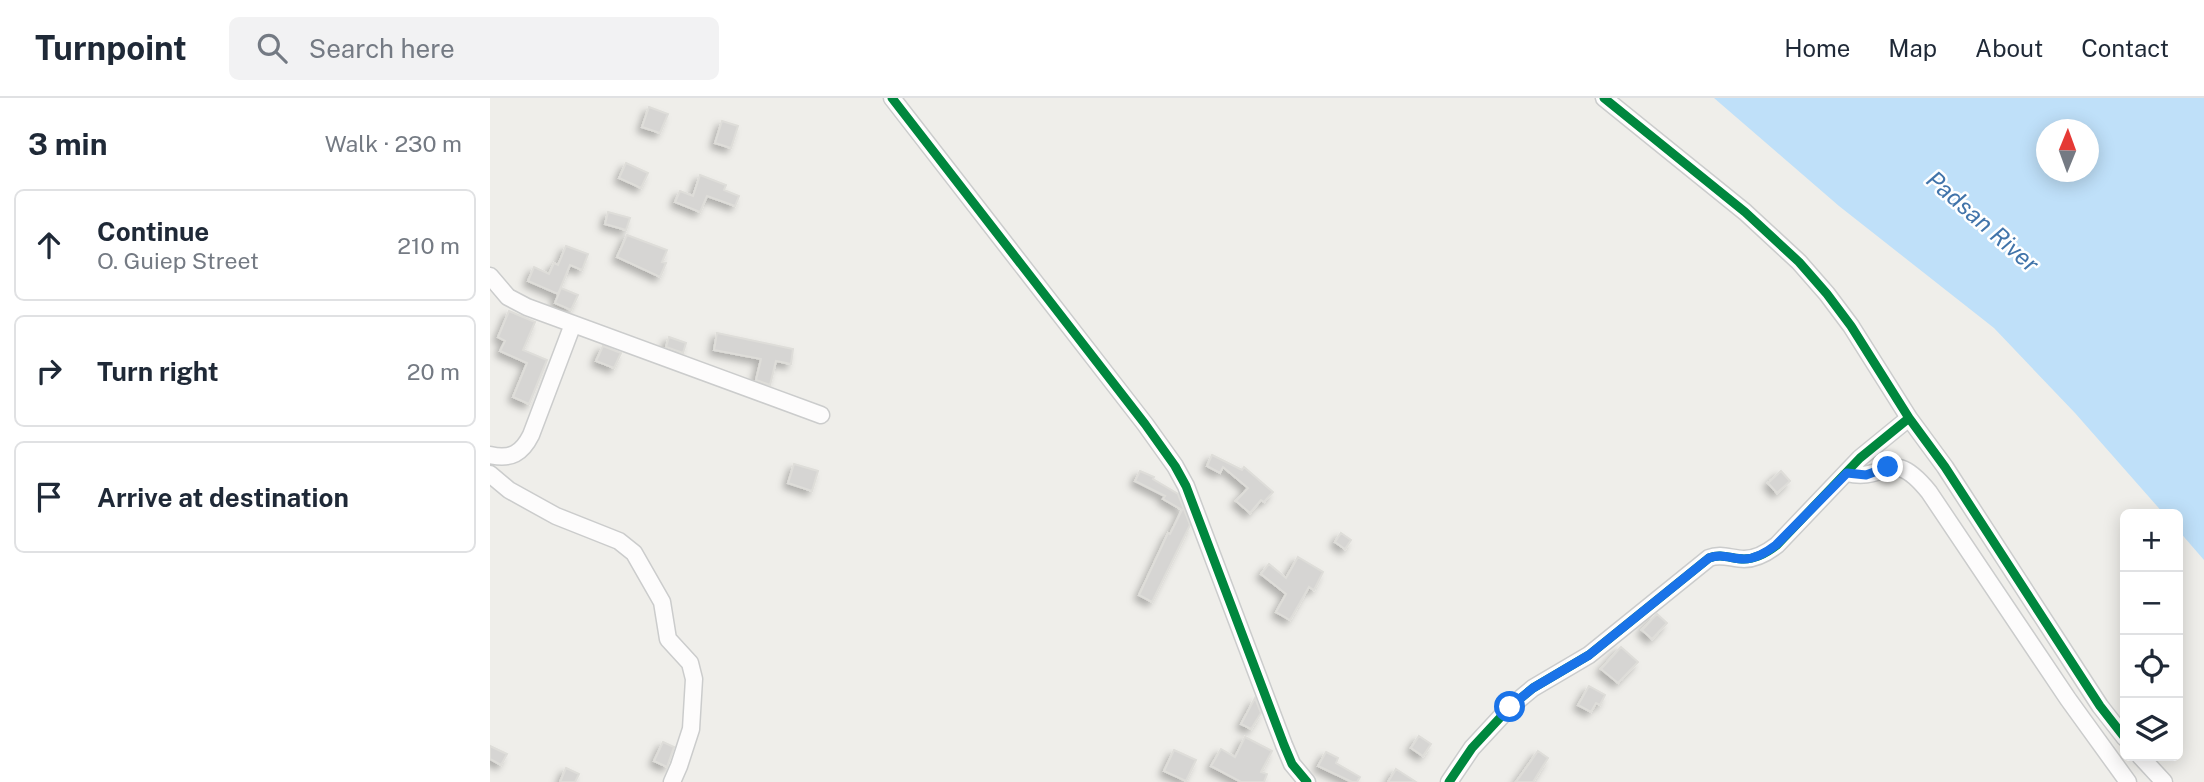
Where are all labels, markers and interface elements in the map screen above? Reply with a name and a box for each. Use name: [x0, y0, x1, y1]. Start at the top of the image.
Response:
search box: [229, 17, 719, 80]
text: Turnpoint: [35, 29, 187, 67]
icon: search: [253, 29, 291, 67]
text: Search here: [309, 33, 455, 64]
text: Home: [1784, 34, 1850, 62]
text: Map: [1888, 34, 1937, 62]
text: About: [1975, 34, 2043, 62]
text: Contact: [2081, 34, 2169, 62]
north arrow: [2036, 119, 2099, 182]
text: 3 min: [28, 126, 107, 162]
text: Walk · 230 m: [325, 130, 462, 157]
water label: Padsan River: [1921, 165, 2046, 278]
text: Continue: [97, 216, 209, 247]
icon: ahead: [30, 226, 68, 264]
text: 210 m: [397, 232, 460, 259]
text: O. Guiep Street: [97, 247, 259, 274]
icon: right: [30, 352, 68, 390]
text: Turn right: [97, 356, 219, 387]
text: 20 m: [407, 358, 460, 385]
route end: [1872, 451, 1903, 482]
icon: arrive: [30, 478, 68, 516]
text: Arrive at destination: [97, 482, 349, 513]
map controls: [2120, 509, 2183, 761]
button: +: [2120, 509, 2183, 572]
button: −: [2120, 572, 2183, 635]
button: locate: [2120, 635, 2183, 698]
route start: [1494, 691, 1525, 722]
button: layers: [2120, 698, 2183, 761]

